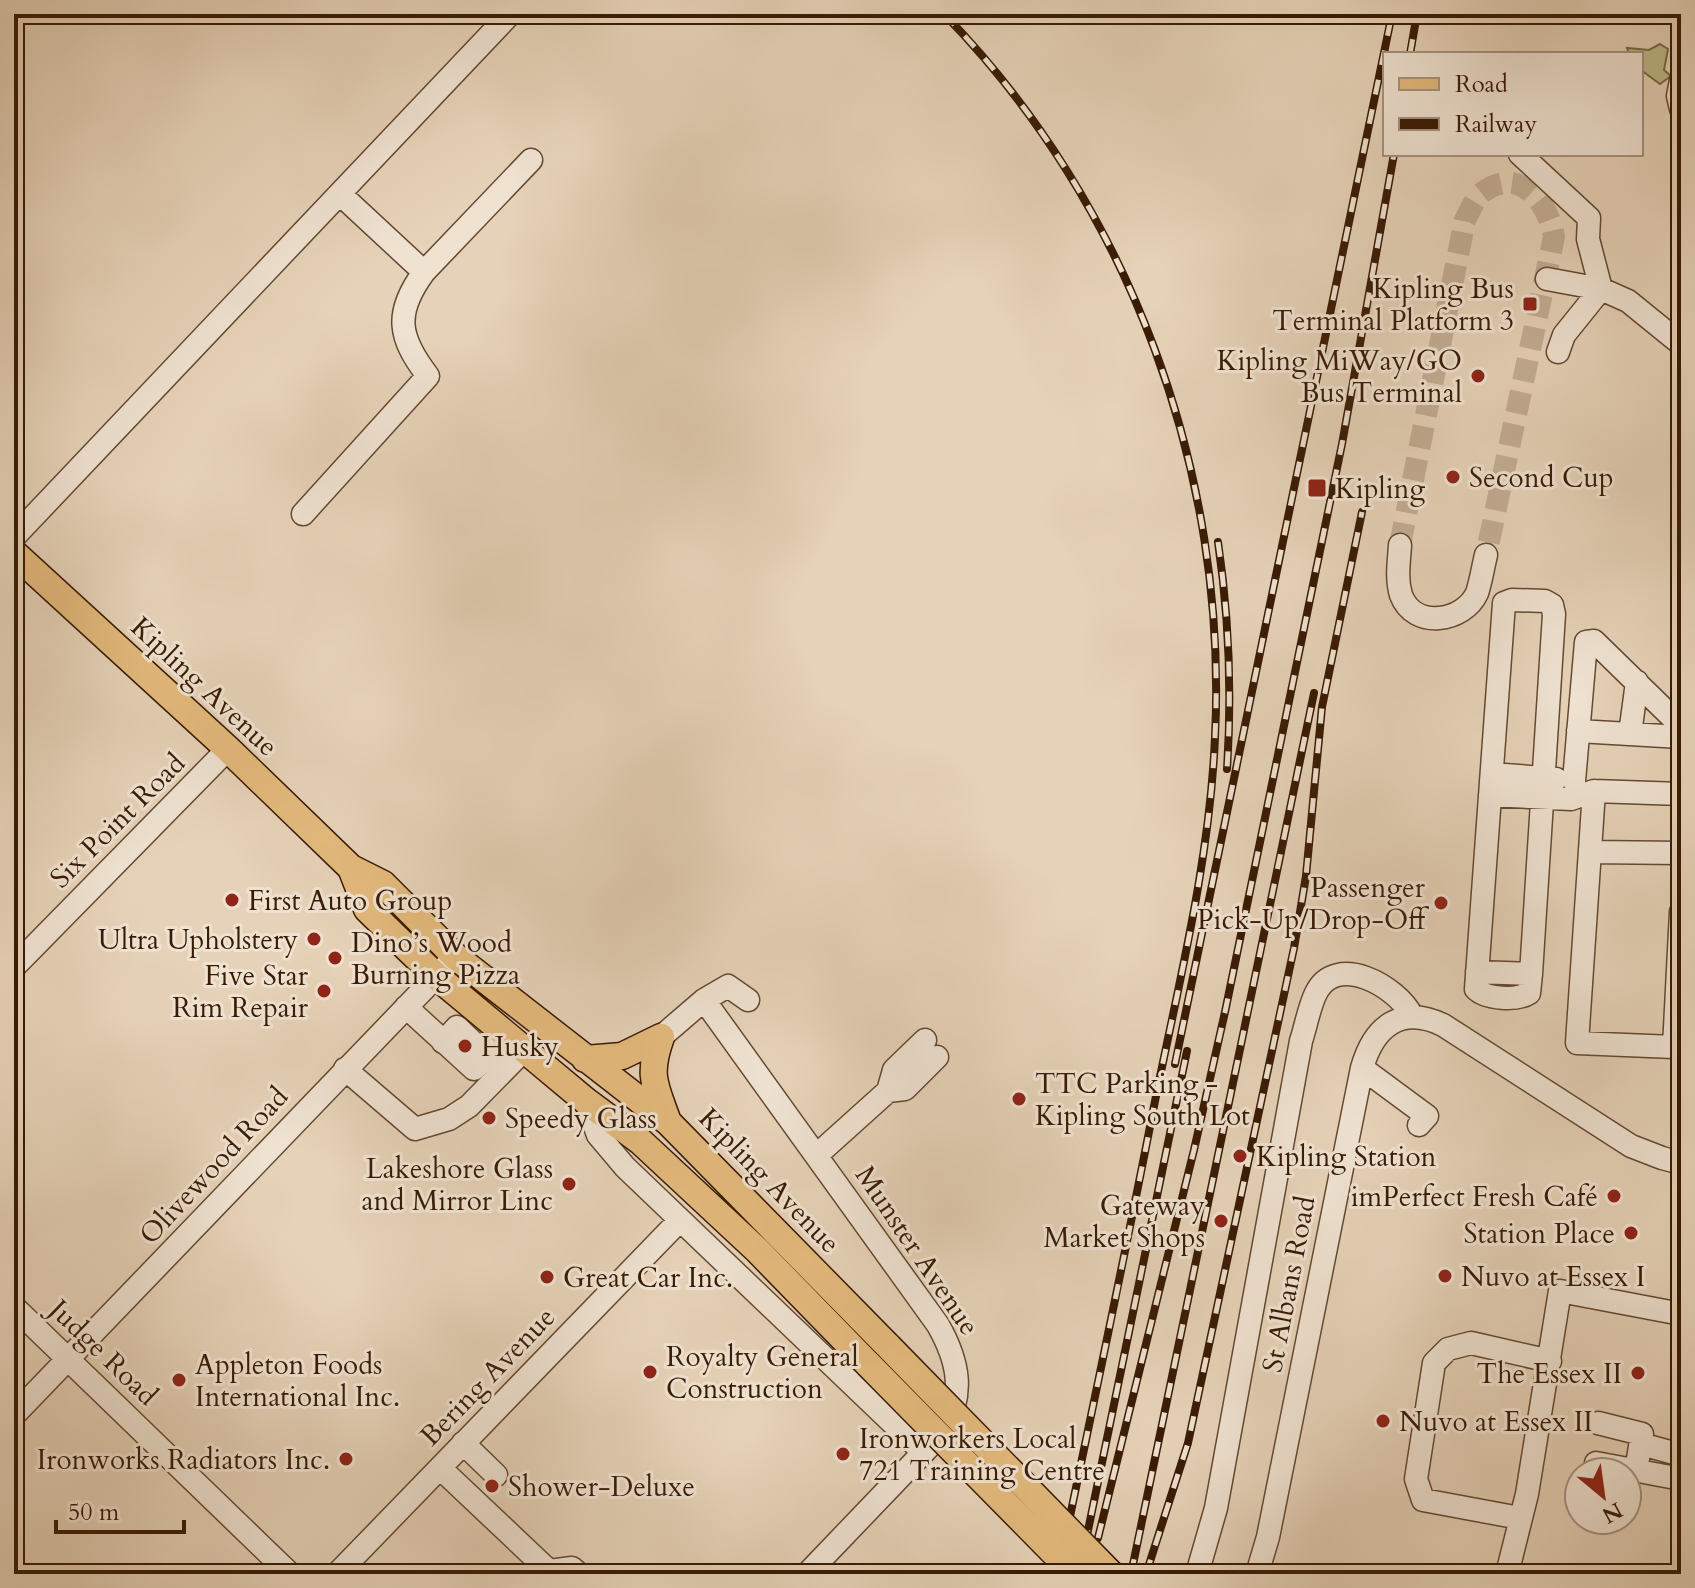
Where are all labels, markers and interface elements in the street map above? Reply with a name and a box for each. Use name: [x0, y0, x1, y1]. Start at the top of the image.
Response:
legend: [1383, 52, 1643, 156]
text: Road: [1455, 68, 1508, 101]
text: Railway: [1455, 108, 1537, 141]
place label: Kipling Bus Terminal Platform 3: [1272, 270, 1514, 340]
marker: Kipling Bus Terminal Platform 3: [1521, 295, 1539, 313]
place label: Kipling MiWay/GO Bus Terminal: [1217, 342, 1462, 412]
marker: Kipling MiWay/GO Bus Terminal: [1469, 367, 1487, 385]
place label: Second Cup: [1469, 459, 1614, 497]
marker: Second Cup: [1444, 468, 1462, 486]
place label: Kipling: [1335, 470, 1426, 508]
marker: Kipling: [1306, 477, 1328, 499]
street label: Kipling Avenue: [122, 609, 286, 765]
street label: Six Point Road: [42, 745, 194, 897]
place label: Passenger Pick-Up/Drop-Off: [1197, 869, 1429, 939]
place label: First Auto Group: [248, 882, 452, 920]
marker: First Auto Group: [223, 891, 241, 909]
marker: Passenger Pick-Up/Drop-Off: [1432, 894, 1450, 912]
place label: Ultra Upholstery: [98, 921, 298, 959]
place label: Dino’s Wood Burning Pizza: [351, 924, 520, 994]
marker: Ultra Upholstery: [305, 930, 323, 948]
marker: Dino’s Wood Burning Pizza: [326, 949, 344, 967]
place label: Five Star Rim Repair: [172, 957, 309, 1027]
marker: Five Star Rim Repair: [315, 982, 333, 1000]
place label: Husky: [481, 1028, 559, 1066]
marker: Husky: [456, 1037, 474, 1055]
place label: TTC Parking - Kipling South Lot: [1035, 1065, 1250, 1135]
street label: Olivewood Road: [131, 1079, 297, 1253]
marker: TTC Parking - Kipling South Lot: [1010, 1090, 1028, 1108]
place label: Speedy Glass: [505, 1100, 657, 1138]
street label: Kipling Avenue: [690, 1100, 848, 1262]
marker: Speedy Glass: [480, 1109, 498, 1127]
place label: Kipling Station: [1256, 1138, 1437, 1176]
marker: Kipling Station: [1231, 1147, 1249, 1165]
place label: Lakeshore Glass and Mirror Linc: [362, 1150, 553, 1220]
street label: Munster Avenue: [846, 1158, 988, 1343]
marker: Lakeshore Glass and Mirror Linc: [560, 1175, 578, 1193]
place label: imPerfect Fresh Café: [1351, 1178, 1598, 1216]
place label: Gateway Market Shops: [1043, 1187, 1205, 1257]
marker: imPerfect Fresh Café: [1605, 1187, 1623, 1205]
street label: St Albans Road: [1253, 1193, 1325, 1376]
marker: Gateway Market Shops: [1212, 1212, 1230, 1230]
place label: Station Place: [1463, 1215, 1615, 1253]
marker: Station Place: [1622, 1224, 1640, 1242]
place label: Nuvo at Essex I: [1461, 1258, 1645, 1296]
place label: Great Car Inc.: [563, 1259, 733, 1297]
marker: Nuvo at Essex I: [1436, 1267, 1454, 1285]
marker: Great Car Inc.: [538, 1268, 556, 1286]
street label: Judge Road: [38, 1289, 166, 1414]
street label: Bering Avenue: [412, 1299, 564, 1455]
place label: Royalty General Construction: [666, 1338, 859, 1408]
place label: Appleton Foods International Inc.: [195, 1346, 400, 1416]
place label: The Essex II: [1477, 1355, 1622, 1393]
marker: Royalty General Construction: [641, 1363, 659, 1381]
marker: The Essex II: [1629, 1364, 1647, 1382]
marker: Appleton Foods International Inc.: [170, 1371, 188, 1389]
place label: Nuvo at Essex II: [1399, 1403, 1593, 1441]
marker: Nuvo at Essex II: [1374, 1412, 1392, 1430]
place label: Ironworkers Local 721 Training Centre: [859, 1420, 1105, 1490]
place label: Ironworks Radiators Inc.: [37, 1441, 330, 1479]
marker: Ironworkers Local 721 Training Centre: [834, 1445, 852, 1463]
marker: Ironworks Radiators Inc.: [337, 1450, 355, 1468]
north arrow: [1563, 1456, 1643, 1536]
place label: Shower-Deluxe: [508, 1468, 695, 1506]
marker: Shower-Deluxe: [483, 1477, 501, 1495]
scale bar: [56, 1484, 184, 1534]
text: N: [1597, 1495, 1628, 1530]
text: 50 m: [68, 1496, 120, 1529]

